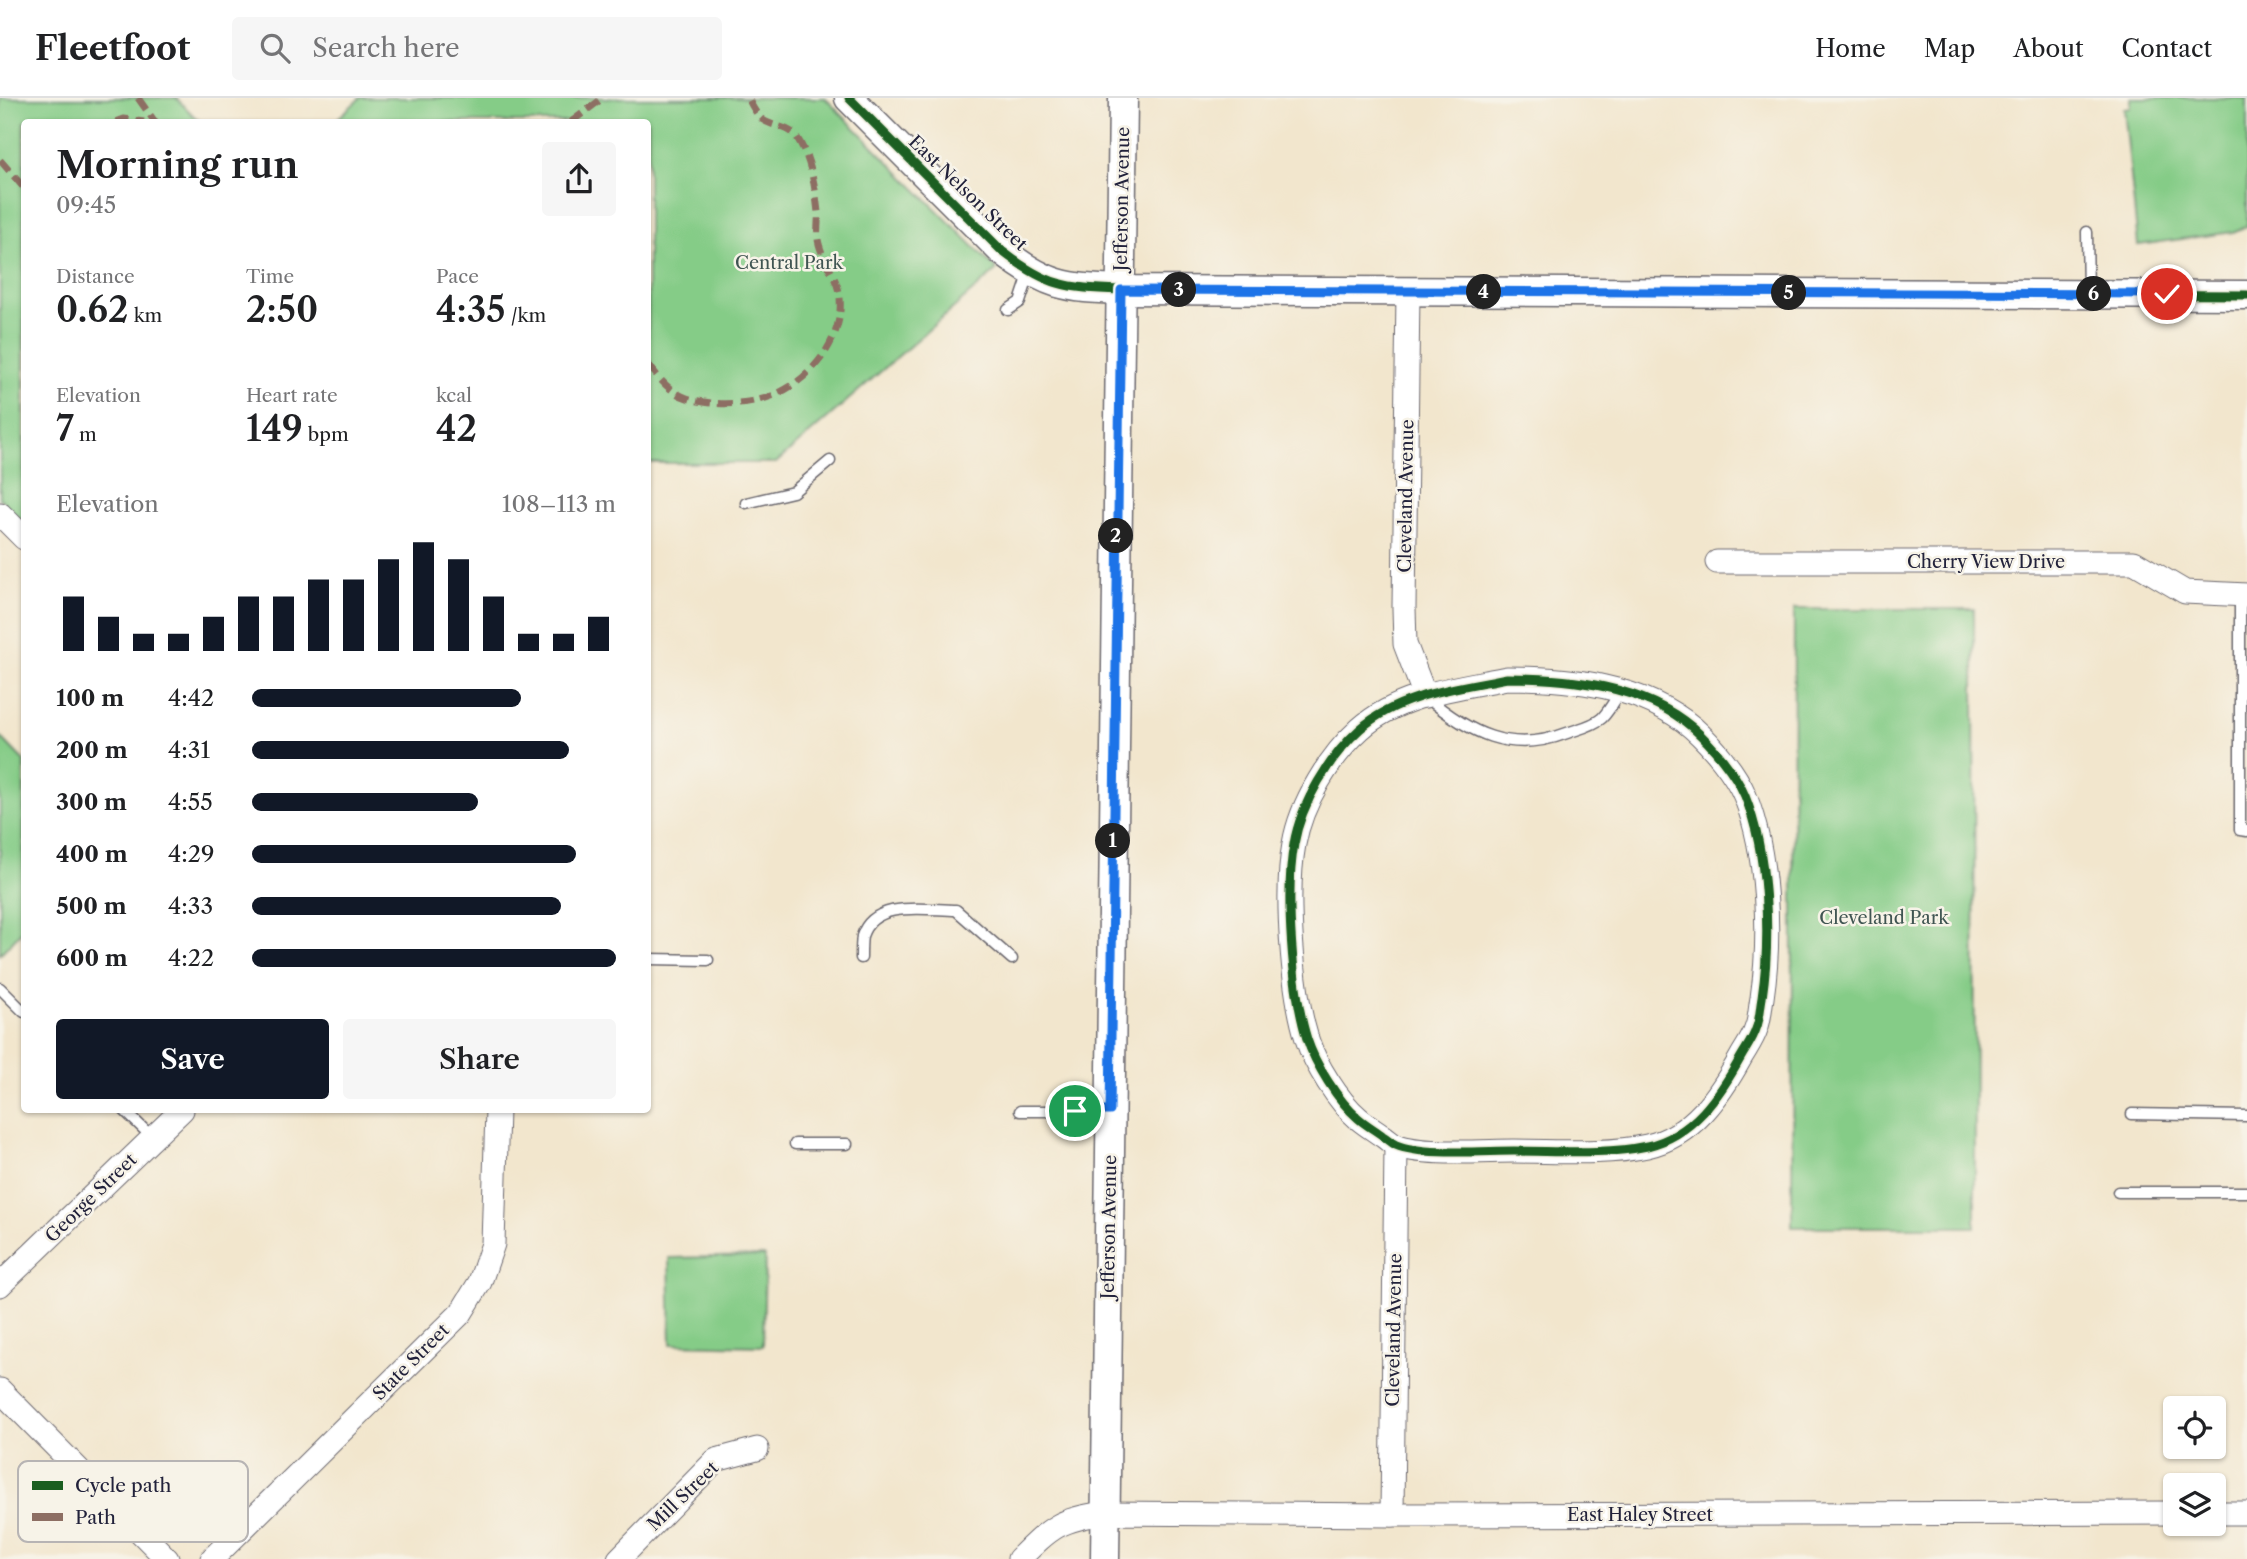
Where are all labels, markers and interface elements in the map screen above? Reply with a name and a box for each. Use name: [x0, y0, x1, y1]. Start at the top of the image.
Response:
search box: [232, 17, 722, 80]
text: Fleetfoot: [35, 28, 190, 69]
icon: search: [256, 29, 294, 67]
text: Search here: [312, 32, 460, 64]
text: Home: [1815, 34, 1886, 63]
text: Map: [1924, 34, 1975, 63]
text: About: [2013, 34, 2084, 63]
text: Contact: [2122, 34, 2212, 63]
street label: Jefferson Avenue: [1110, 127, 1134, 274]
street label: East Nelson Street: [904, 131, 1032, 256]
text: Morning run: [56, 141, 299, 188]
button: share: [542, 142, 616, 216]
text: 09:45: [56, 191, 116, 219]
park label: Central Park: [735, 252, 845, 274]
pin: [2137, 264, 2197, 324]
text: Distance: [56, 265, 135, 288]
text: Time: [246, 265, 294, 288]
text: Pace: [436, 265, 479, 288]
pin: 3: [1162, 272, 1196, 308]
pin: 4: [1466, 274, 1502, 310]
icon: check: [2148, 275, 2186, 313]
pin: 5: [1772, 276, 1806, 310]
pin: 6: [2076, 276, 2112, 312]
text: 3: [1173, 278, 1184, 301]
text: 4: [1478, 280, 1489, 303]
text: 5: [1783, 281, 1794, 304]
text: 6: [2088, 282, 2099, 305]
text: 0.62: [56, 288, 129, 331]
text: 2:50: [246, 288, 318, 331]
text: 4:35: [436, 288, 506, 331]
text: km: [129, 304, 162, 327]
text: /km: [506, 304, 546, 327]
text: Elevation: [56, 384, 141, 407]
text: Heart rate: [246, 384, 338, 407]
text: kcal: [436, 384, 472, 407]
text: 7: [56, 407, 74, 450]
text: 149: [246, 407, 303, 450]
text: 42: [436, 407, 477, 450]
street label: Cleveland Avenue: [1394, 419, 1418, 573]
text: m: [74, 423, 97, 446]
text: bpm: [303, 423, 349, 446]
text: Elevation: [56, 490, 159, 518]
text: 108–113 m: [502, 490, 616, 518]
pin: 2: [1098, 518, 1134, 554]
text: 2: [1110, 524, 1121, 547]
street label: Cherry View Drive: [1907, 551, 2065, 573]
text: 100 m: [56, 684, 124, 712]
text: 4:42: [168, 684, 214, 712]
text: 200 m: [56, 736, 128, 764]
text: 4:31: [168, 736, 210, 764]
text: 300 m: [56, 788, 127, 816]
text: 4:55: [168, 788, 213, 816]
pin: 1: [1096, 824, 1130, 858]
text: 1: [1108, 829, 1117, 852]
text: 400 m: [56, 840, 128, 868]
text: 4:29: [168, 840, 214, 868]
text: 500 m: [56, 892, 127, 920]
text: 4:33: [168, 892, 213, 920]
park label: Cleveland Park: [1819, 907, 1950, 929]
text: 600 m: [56, 944, 128, 972]
text: 4:22: [168, 944, 214, 972]
button: Save: [56, 1019, 329, 1099]
button: Share: [343, 1019, 616, 1099]
pin: [1045, 1081, 1105, 1141]
icon: arrive: [1056, 1092, 1094, 1130]
street label: George Street: [41, 1149, 142, 1247]
street label: Jefferson Avenue: [1097, 1155, 1121, 1302]
street label: Cleveland Avenue: [1382, 1253, 1406, 1407]
street label: State Street: [368, 1319, 454, 1405]
map controls: [2163, 1396, 2226, 1536]
button: locate: [2163, 1396, 2226, 1459]
street label: Mill Street: [643, 1456, 724, 1535]
legend: [18, 1461, 248, 1542]
button: layers: [2163, 1473, 2226, 1536]
text: Cycle path: [75, 1474, 171, 1497]
street label: East Haley Street: [1567, 1504, 1714, 1526]
text: Path: [75, 1506, 116, 1529]

